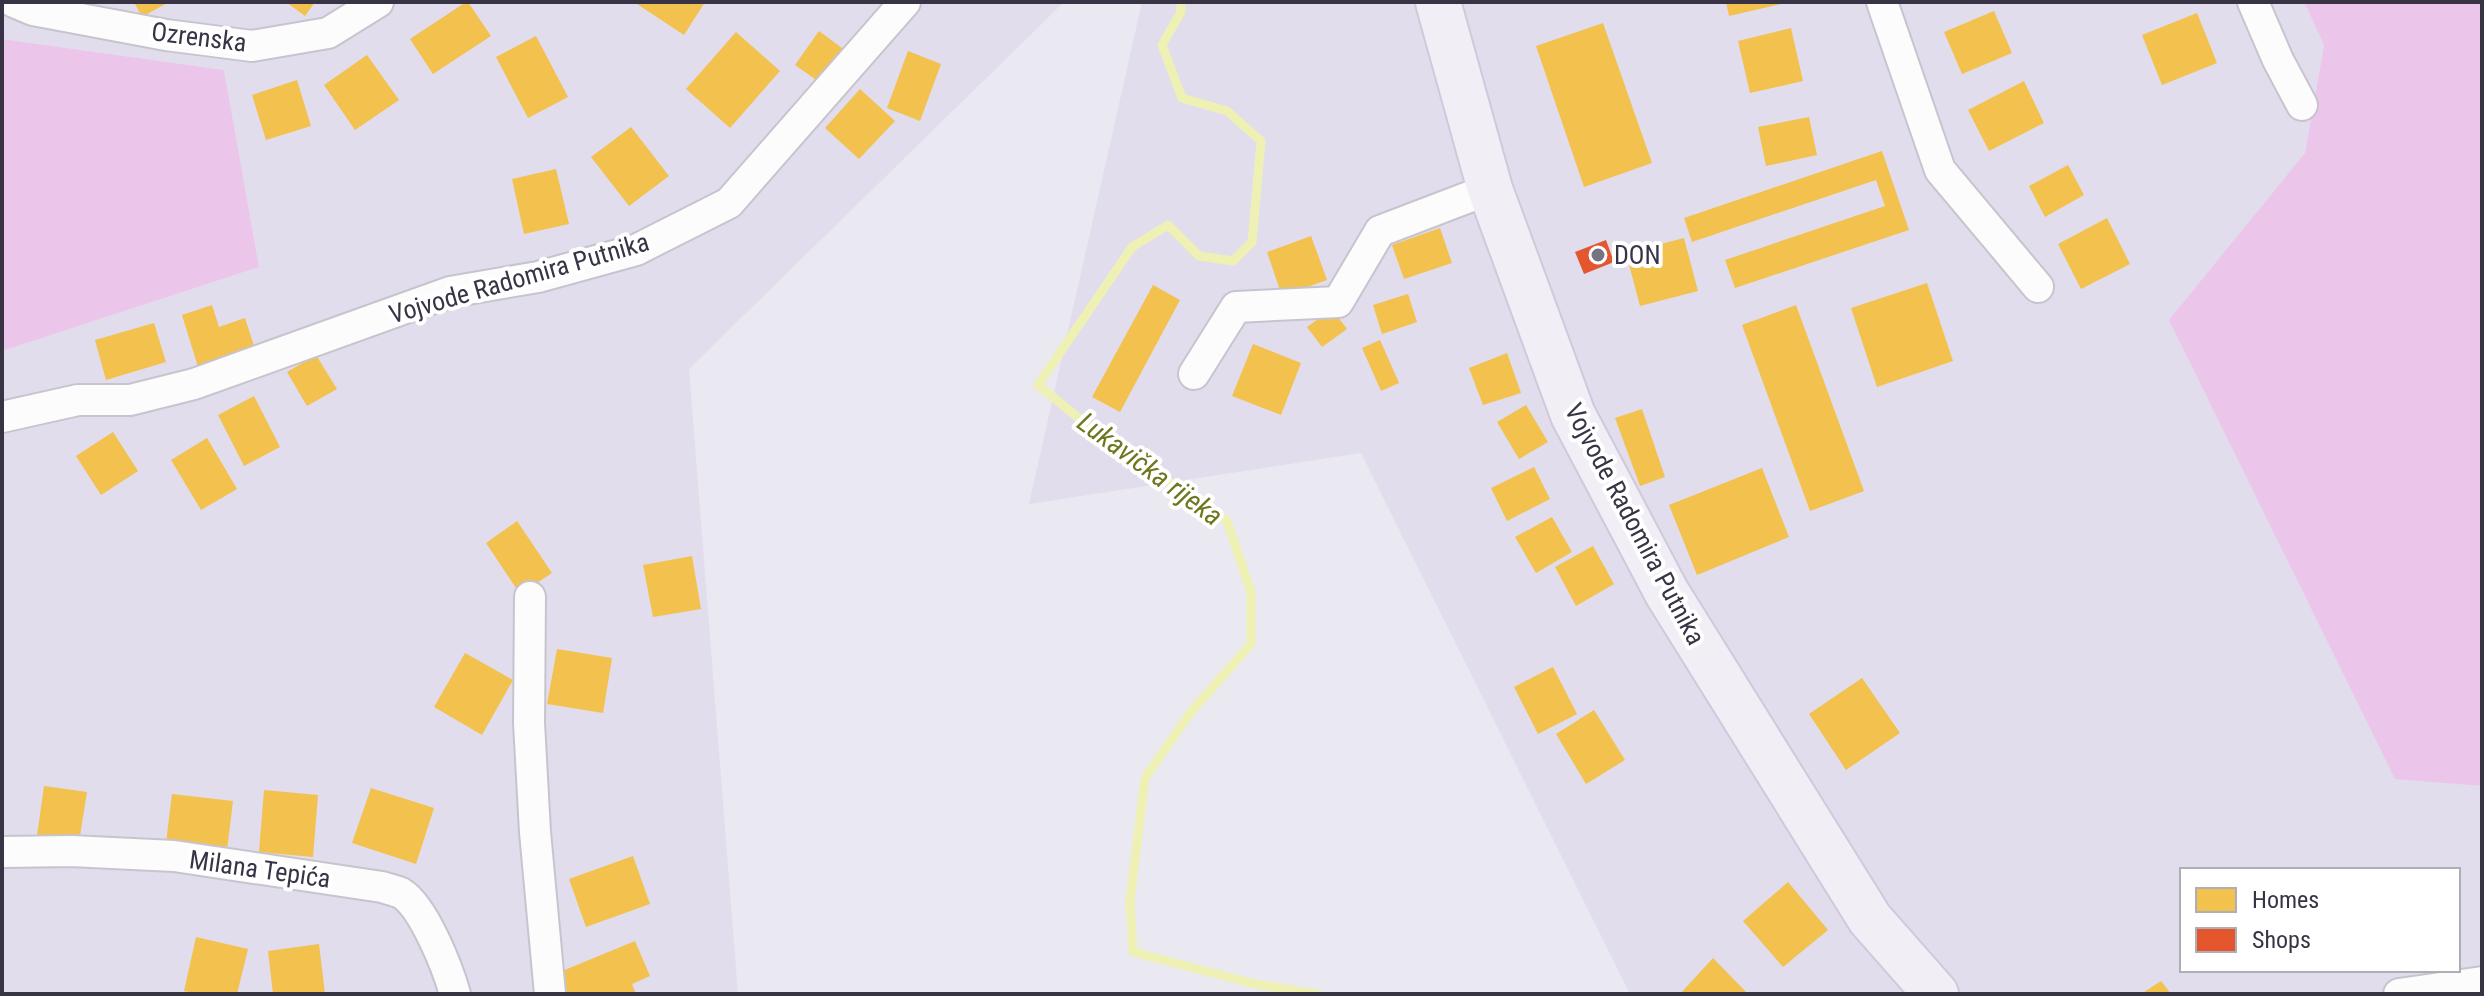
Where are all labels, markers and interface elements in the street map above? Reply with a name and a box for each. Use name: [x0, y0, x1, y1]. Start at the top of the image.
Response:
street label: Ozrenska: [150, 16, 248, 58]
street label: Vojvode Radomira Putnika: [386, 227, 652, 329]
place label: DON: [1614, 240, 1661, 270]
marker: DON: [1589, 246, 1607, 264]
street label: Vojvode Radomira Putnika: [1559, 398, 1711, 650]
water label: Lukavička rijeka: [1071, 405, 1229, 533]
street label: Milana Tepića: [187, 844, 333, 894]
legend: [2180, 868, 2460, 972]
text: Homes: [2252, 886, 2319, 914]
text: Shops: [2252, 926, 2311, 954]

